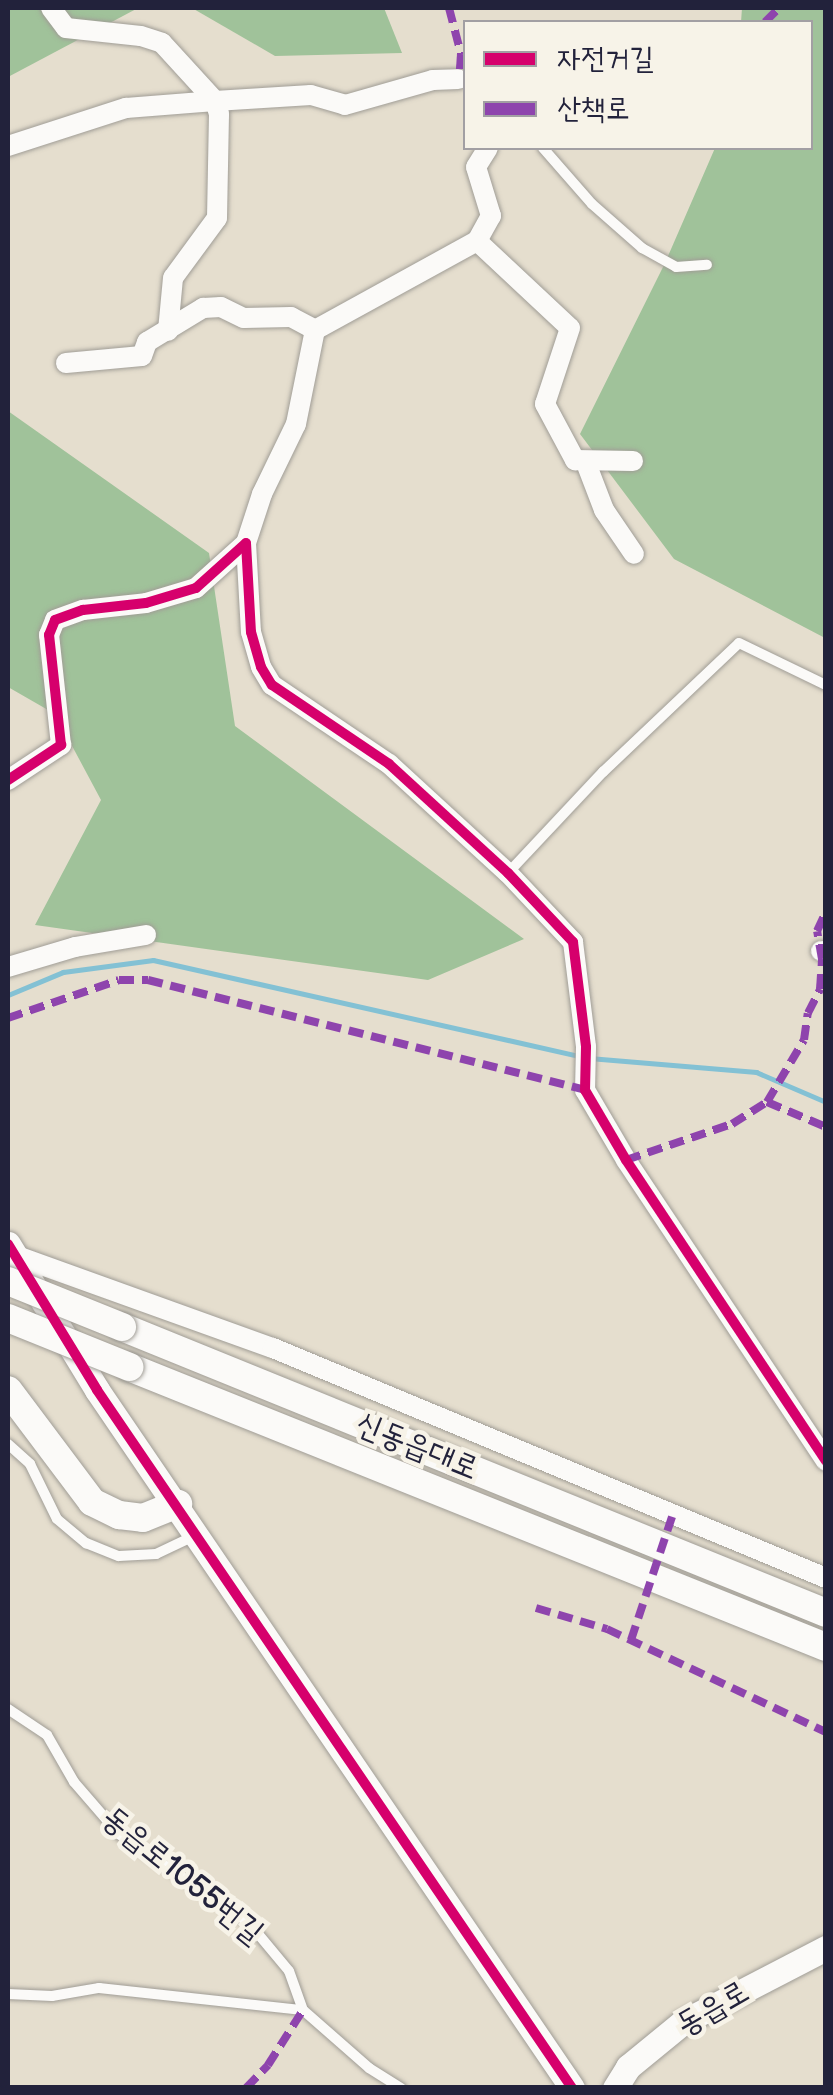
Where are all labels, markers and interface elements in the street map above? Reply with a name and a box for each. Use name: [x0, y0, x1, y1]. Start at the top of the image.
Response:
legend: [463, 20, 813, 150]
text: 자전거길: [557, 41, 654, 77]
text: 산책로: [557, 91, 629, 127]
street label: 신동읍대로: [350, 1405, 484, 1489]
street label: 동읍로1055번길: [94, 1799, 270, 1953]
street label: 동읍로: [670, 1973, 756, 2045]

